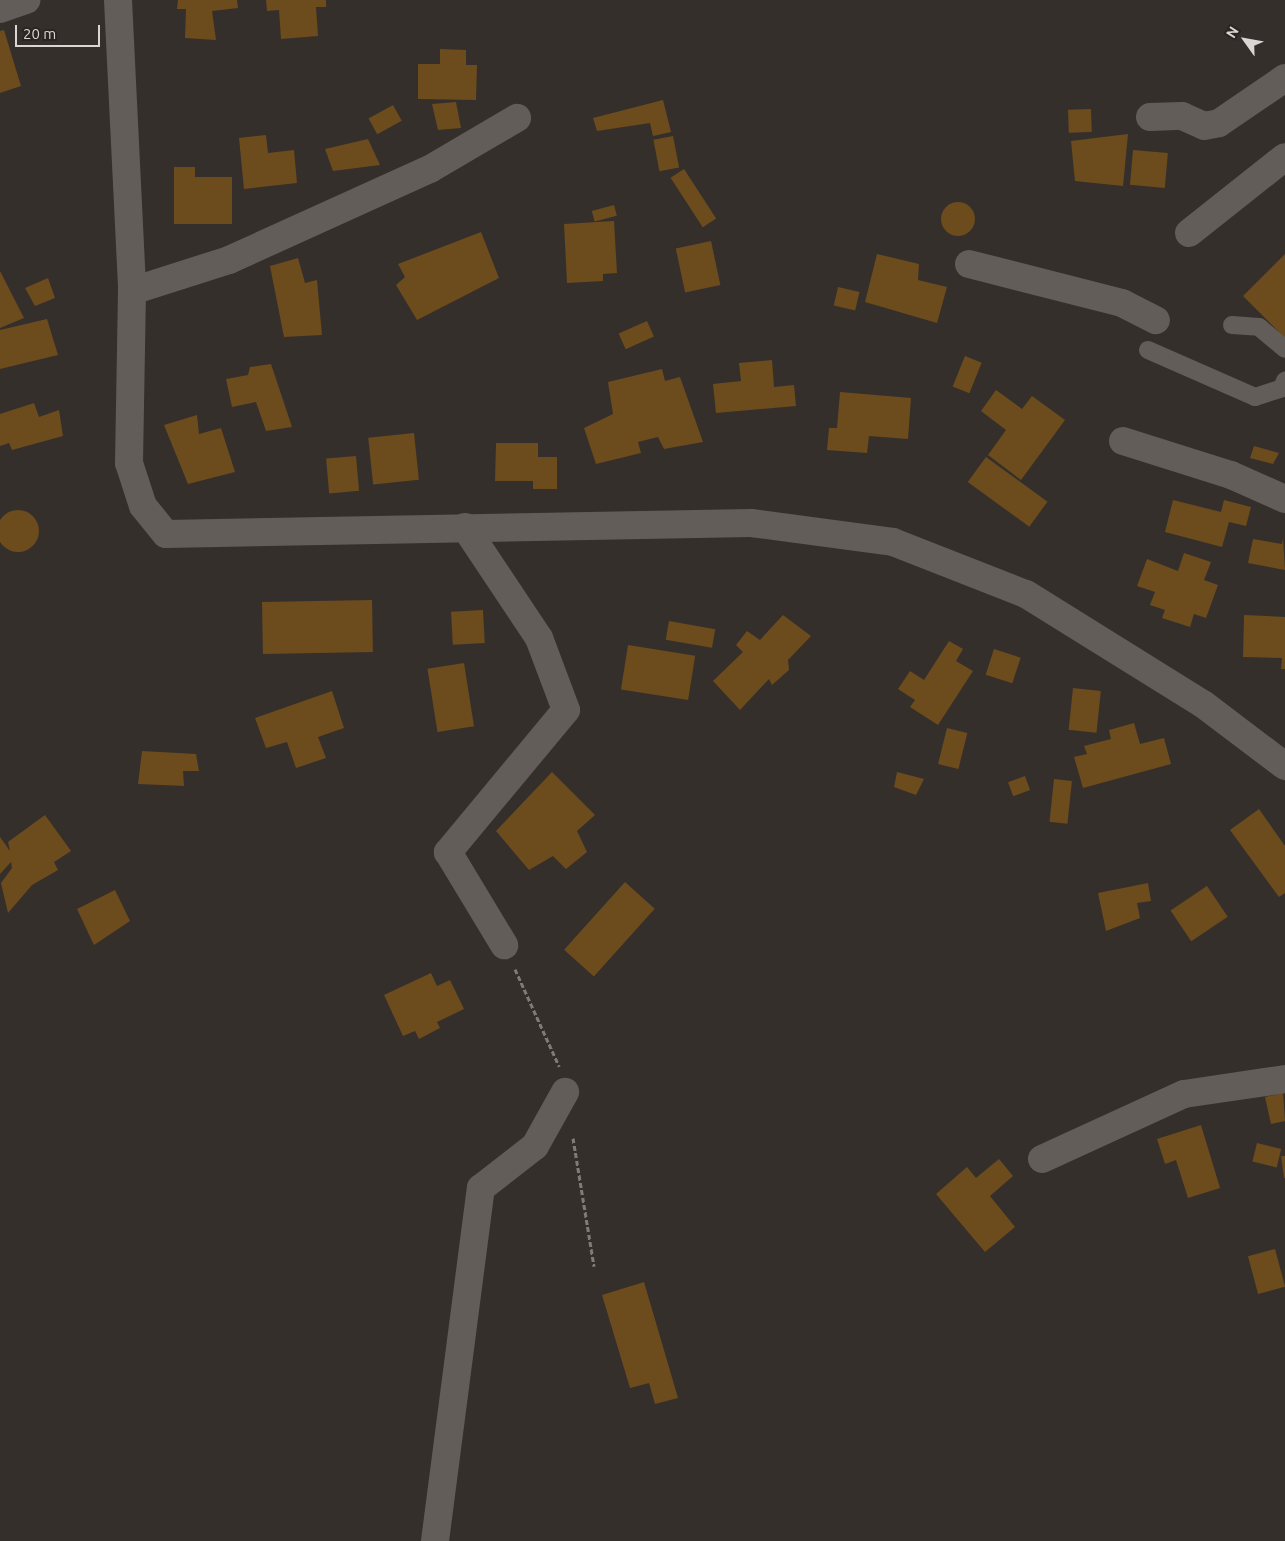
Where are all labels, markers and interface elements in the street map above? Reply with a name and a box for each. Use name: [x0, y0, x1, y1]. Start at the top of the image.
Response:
scale bar: [18, 15, 102, 47]
north arrow: [1220, 15, 1270, 65]
text: N: [1223, 23, 1242, 41]
text: 20 m: [23, 25, 56, 42]

